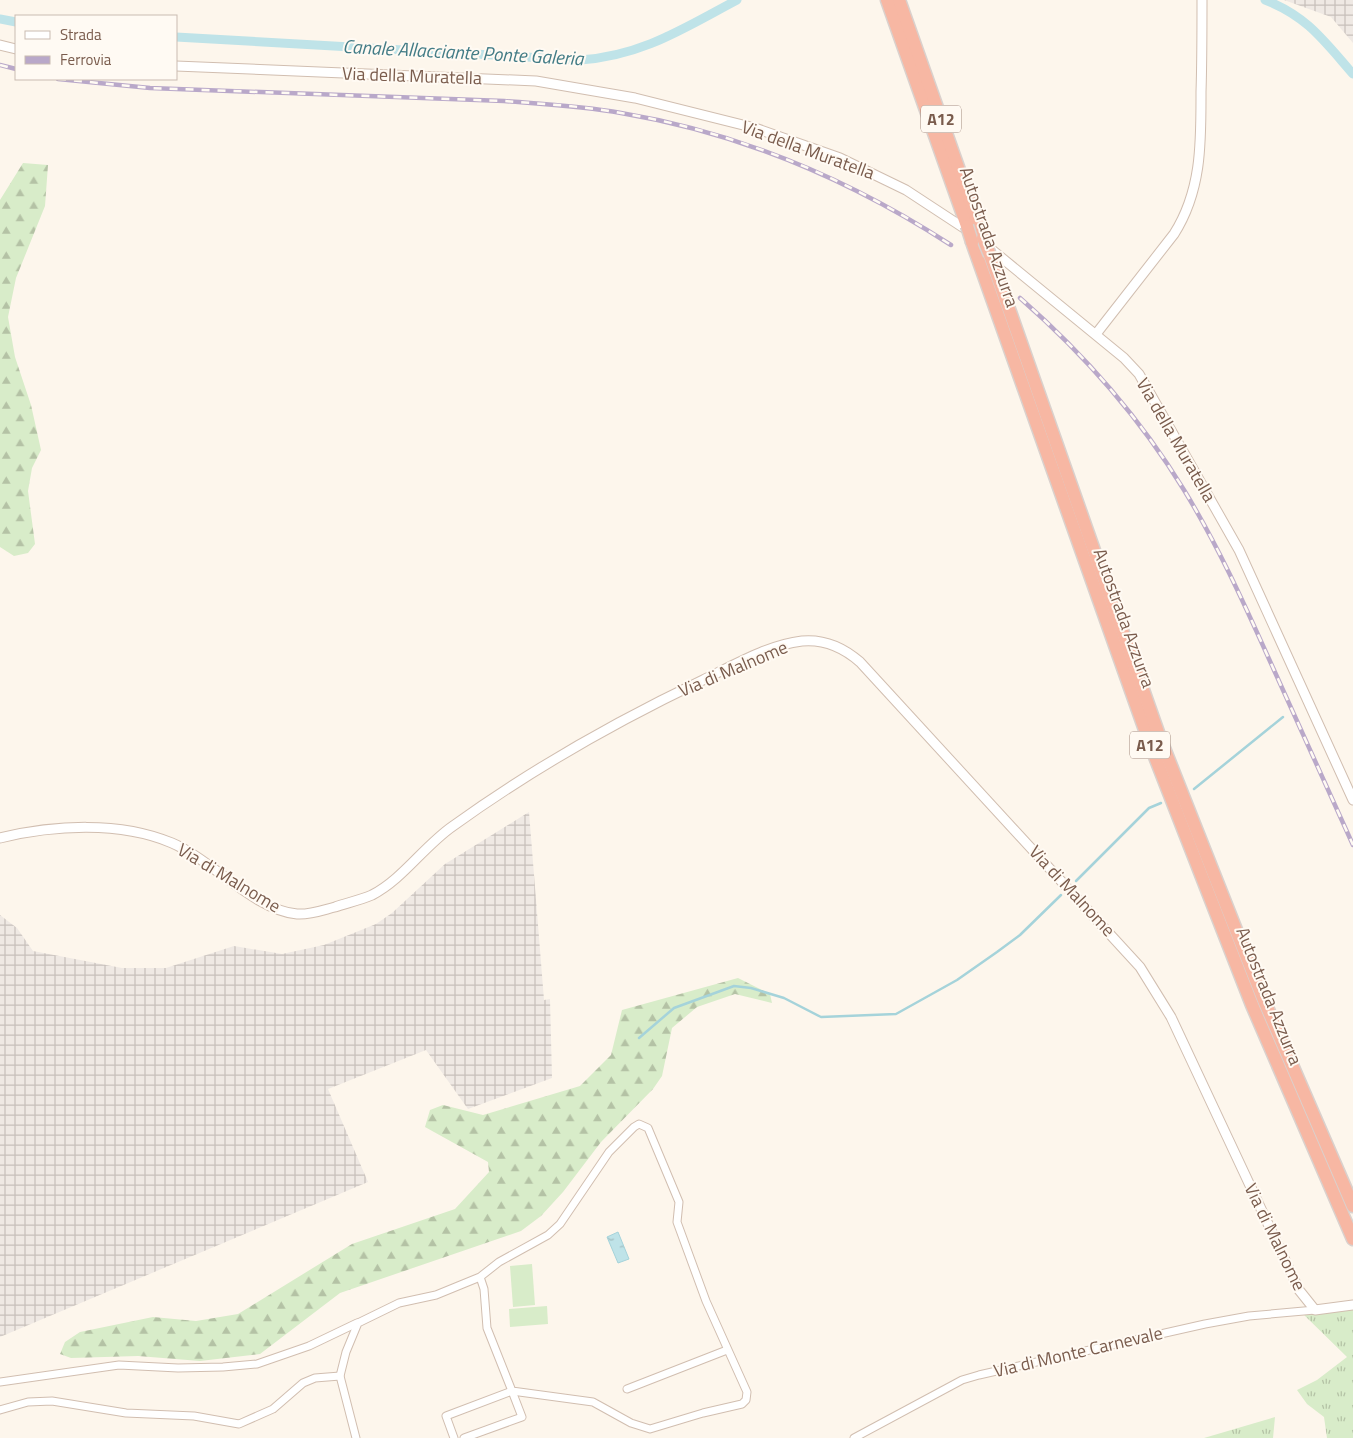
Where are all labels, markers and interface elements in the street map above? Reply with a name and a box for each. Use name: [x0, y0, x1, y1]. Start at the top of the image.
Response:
legend: [15, 15, 178, 80]
text: Strada: [60, 23, 102, 46]
water label: Canale Allacciante Ponte Galeria: [342, 31, 586, 72]
text: Ferrovia: [60, 48, 112, 71]
street label: Via della Muratella: [342, 60, 482, 91]
road number: A12: [921, 106, 961, 132]
street label: Via della Muratella: [738, 113, 879, 186]
street label: Autostrada Azzurra: [953, 163, 1026, 311]
street label: Via della Muratella: [1130, 372, 1223, 507]
street label: Autostrada Azzurra: [1087, 544, 1162, 691]
street label: Via di Malnome: [674, 633, 792, 704]
road number: A12: [1130, 732, 1170, 758]
street label: Via di Malnome: [172, 836, 286, 919]
street label: Via di Malnome: [1023, 839, 1122, 942]
street label: Autostrada Azzurra: [1229, 923, 1309, 1069]
street label: Via di Malnome: [1238, 1179, 1313, 1295]
street label: Via di Monte Carnevale: [991, 1319, 1165, 1384]

